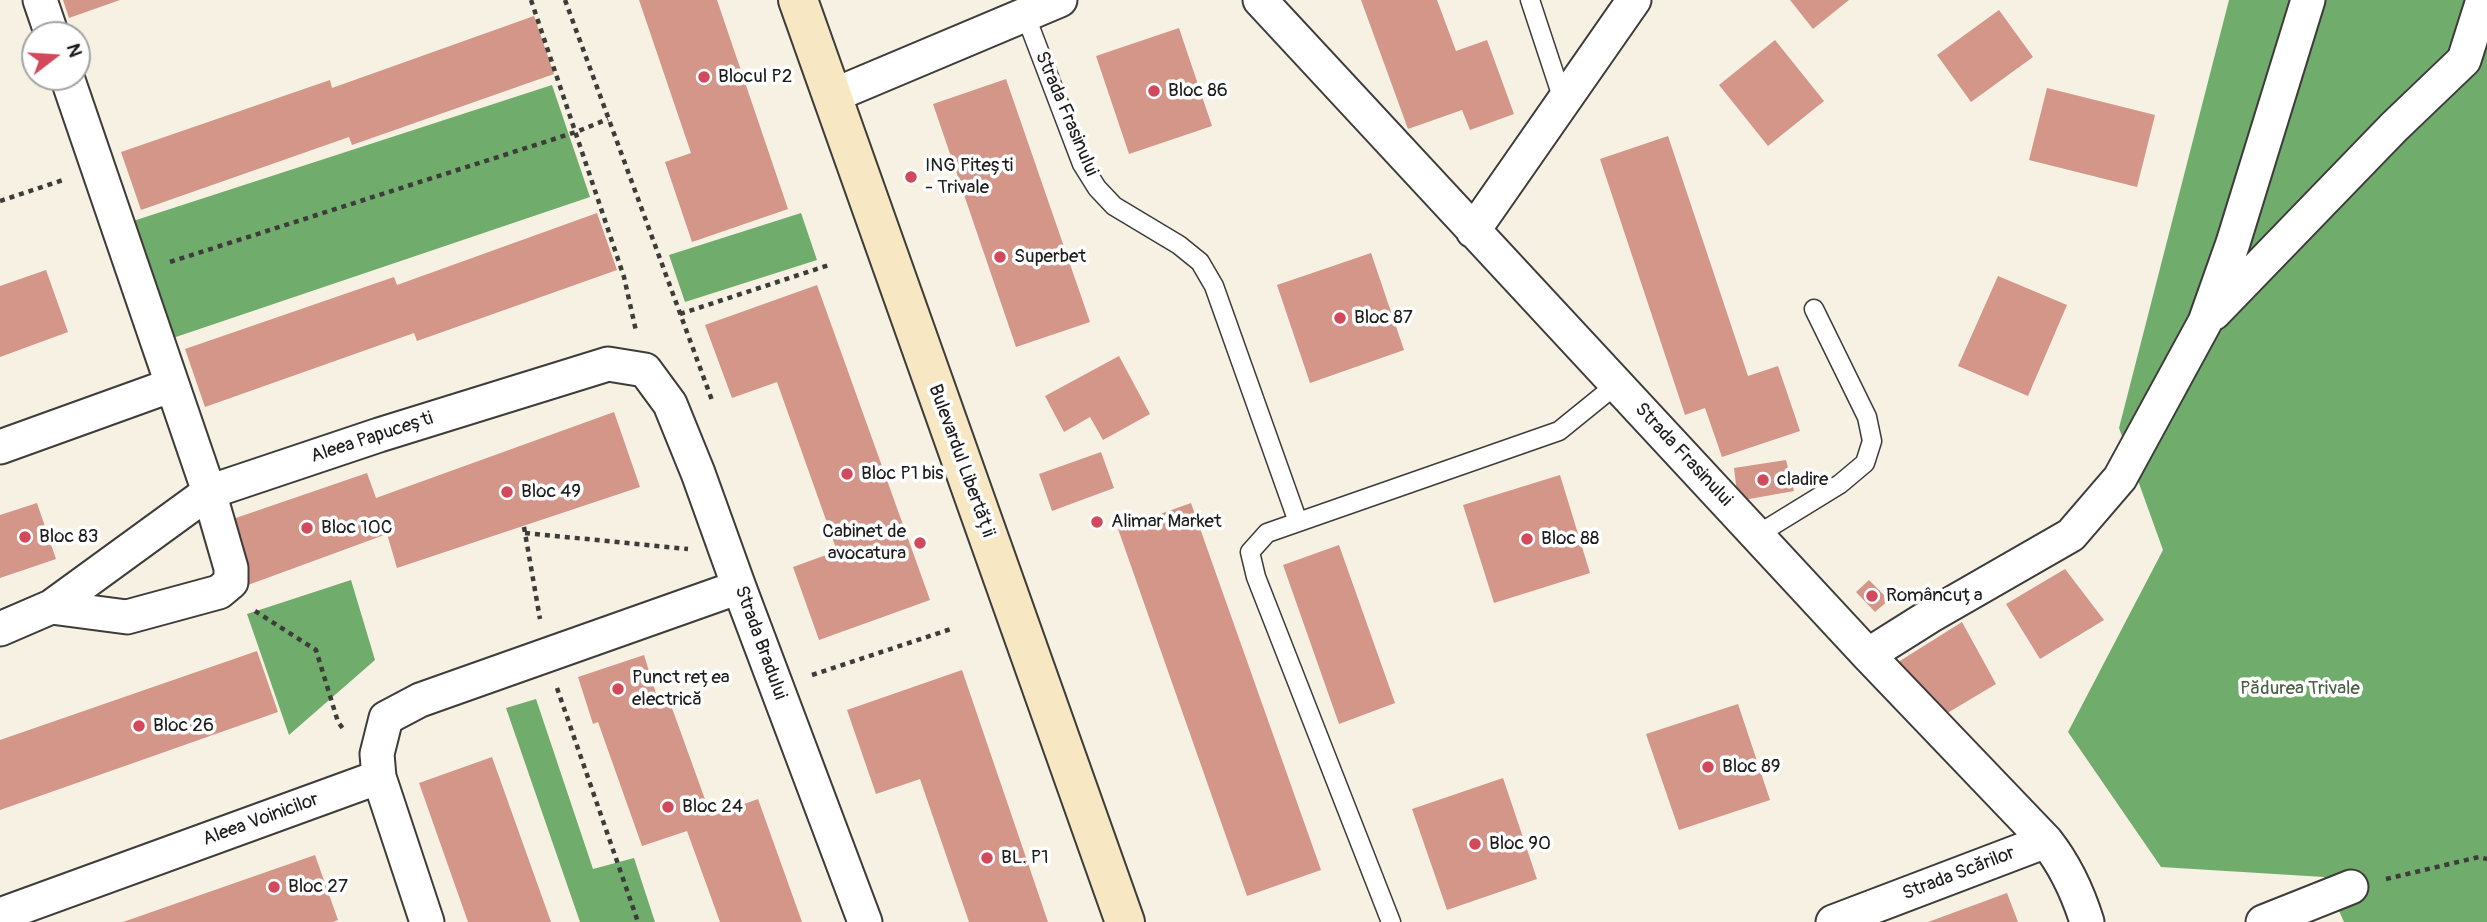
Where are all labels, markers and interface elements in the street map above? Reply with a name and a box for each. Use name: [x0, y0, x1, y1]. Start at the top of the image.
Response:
north arrow: [21, 21, 91, 91]
text: N: [61, 41, 88, 60]
street label: Strada Frasinului: [1029, 48, 1103, 180]
place label: Blocul P2: [718, 66, 792, 88]
marker: Blocul P2: [696, 69, 712, 85]
place label: Bloc 86: [1168, 80, 1228, 102]
marker: Bloc 86: [1146, 83, 1162, 99]
place label: ING Pitești - Trivale: [925, 155, 1013, 199]
marker: ING Pitești - Trivale: [903, 169, 919, 185]
place label: Superbet: [1014, 246, 1086, 268]
marker: Superbet: [992, 249, 1008, 265]
place label: Bloc 87: [1354, 307, 1413, 329]
marker: Bloc 87: [1332, 310, 1348, 326]
street label: Bulevardul Libertății: [923, 382, 999, 540]
street label: Strada Frasinului: [1629, 399, 1737, 511]
street label: Aleea Papucești: [308, 408, 436, 468]
place label: Bloc P1 bis: [861, 463, 943, 485]
marker: Bloc P1 bis: [839, 466, 855, 482]
place label: cladire: [1777, 469, 1828, 491]
marker: cladire: [1755, 472, 1771, 488]
place label: Bloc 49: [521, 481, 581, 503]
marker: Bloc 49: [499, 484, 515, 500]
place label: Alimar Market: [1111, 511, 1222, 533]
marker: Alimar Market: [1089, 514, 1105, 530]
place label: Bloc 10C: [321, 517, 392, 539]
marker: Bloc 10C: [299, 520, 315, 536]
place label: Cabinet de avocatura: [822, 521, 906, 565]
place label: Bloc 83: [39, 526, 98, 548]
place label: Bloc 88: [1541, 528, 1599, 550]
marker: Bloc 83: [17, 529, 33, 545]
marker: Bloc 88: [1519, 531, 1535, 547]
marker: Cabinet de avocatura: [912, 535, 928, 551]
street label: Strada Bradului: [729, 583, 791, 703]
place label: Româncuța: [1886, 585, 1983, 607]
marker: Româncuța: [1864, 588, 1880, 604]
place label: Punct rețea electrică: [632, 667, 730, 711]
park label: Pădurea Trivale: [2240, 678, 2360, 700]
marker: Punct rețea electrică: [610, 681, 626, 697]
place label: Bloc 26: [153, 715, 214, 737]
marker: Bloc 26: [131, 718, 147, 734]
place label: Bloc 89: [1722, 756, 1781, 778]
marker: Bloc 89: [1700, 759, 1716, 775]
street label: Aleea Voinicilor: [200, 788, 322, 852]
place label: Bloc 24: [682, 796, 743, 818]
marker: Bloc 24: [660, 799, 676, 815]
place label: Bloc 90: [1489, 833, 1551, 855]
marker: Bloc 90: [1467, 836, 1483, 852]
street label: Strada Scărilor: [1899, 842, 2019, 906]
place label: BL. P1: [1001, 847, 1049, 869]
marker: BL. P1: [979, 850, 995, 866]
place label: Bloc 27: [288, 876, 348, 898]
marker: Bloc 27: [266, 879, 282, 895]

